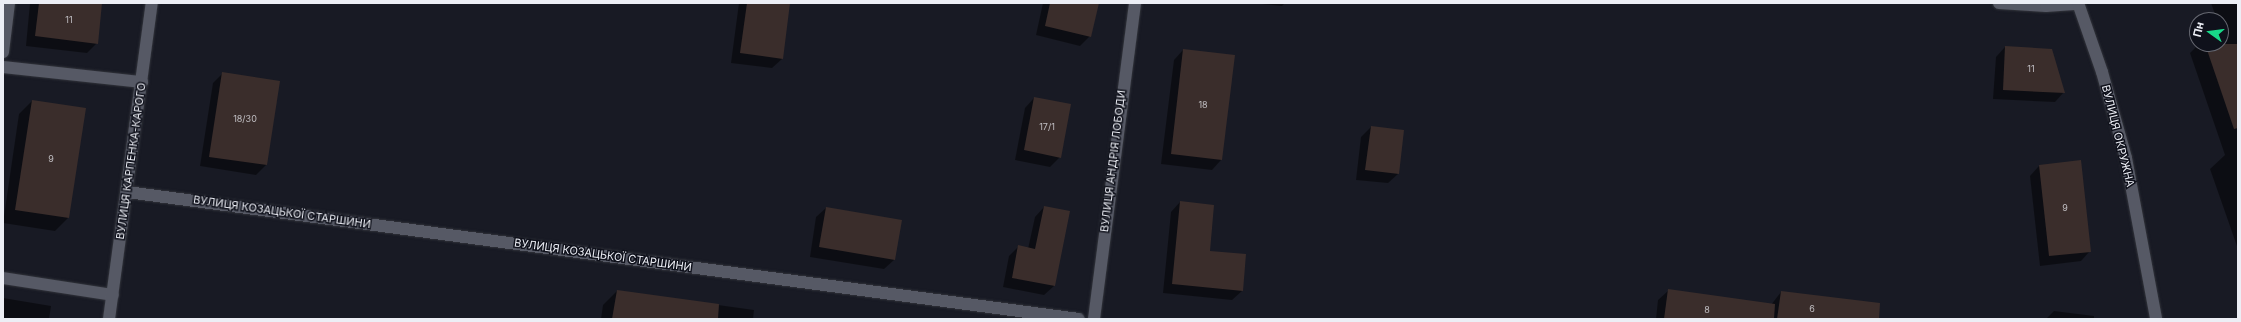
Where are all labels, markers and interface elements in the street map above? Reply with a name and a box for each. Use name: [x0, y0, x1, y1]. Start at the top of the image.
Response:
north arrow: [2189, 12, 2229, 52]
house number: 11: [65, 15, 73, 25]
text: Пн: [2190, 20, 2207, 38]
house number: 11: [2027, 64, 2035, 74]
street label: ВУЛИЦЯ КАРПЕНКА-КАРОГО: [113, 82, 149, 240]
street label: ВУЛИЦЯ ОКРУЖНА: [2099, 84, 2137, 188]
street label: ВУЛИЦЯ АНДРІЯ ЛОБОДИ: [1098, 89, 1128, 233]
house number: 18: [1198, 100, 1208, 110]
house number: 18/30: [233, 114, 257, 124]
house number: 17/1: [1039, 122, 1055, 132]
house number: 9: [48, 154, 54, 164]
street label: ВУЛИЦЯ КОЗАЦЬКОЇ СТАРШИНИ: [192, 193, 372, 231]
house number: 9: [2062, 203, 2068, 213]
street label: ВУЛИЦЯ КОЗАЦЬКОЇ СТАРШИНИ: [513, 236, 693, 274]
house number: 6: [1809, 304, 1815, 314]
house number: 8: [1704, 305, 1710, 315]

